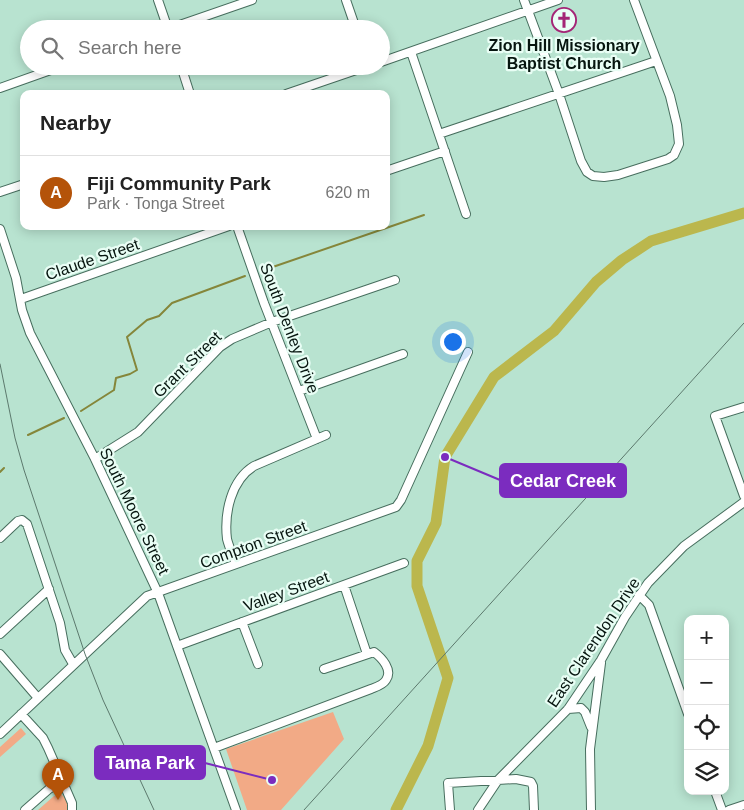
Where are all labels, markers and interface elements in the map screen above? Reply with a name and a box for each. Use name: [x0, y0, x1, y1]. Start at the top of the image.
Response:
church icon: Zion Hill Missionary Baptist Church: [551, 7, 577, 33]
search box: [20, 20, 390, 75]
icon: search: [38, 34, 66, 62]
text: Search here: [78, 37, 182, 58]
place label: Zion Hill Missionary Baptist Church: [488, 37, 640, 72]
text: Nearby: [40, 111, 111, 134]
text: Fiji Community Park: [87, 173, 271, 194]
text: A: [50, 184, 62, 201]
text: 620 m: [326, 184, 370, 201]
text: Park · Tonga Street: [87, 195, 225, 212]
street label: Claude Street: [43, 235, 142, 283]
street label: South Denley Drive: [257, 261, 322, 396]
street label: Grant Street: [150, 328, 225, 401]
your location: [440, 329, 466, 355]
street label: South Moore Street: [96, 445, 173, 578]
callout: Cedar Creek: [500, 464, 626, 497]
text: Cedar Creek: [510, 471, 617, 491]
street label: Compton Street: [198, 517, 309, 572]
street label: Valley Street: [241, 568, 332, 615]
street label: East Clarendon Drive: [544, 574, 643, 710]
map controls: [684, 615, 729, 795]
button: +: [684, 615, 729, 660]
button: −: [684, 660, 729, 705]
button: locate: [684, 705, 729, 750]
callout: Tama Park: [95, 746, 205, 779]
button: layers: [684, 750, 729, 795]
text: Tama Park: [105, 753, 196, 773]
pin: A: [42, 759, 74, 800]

